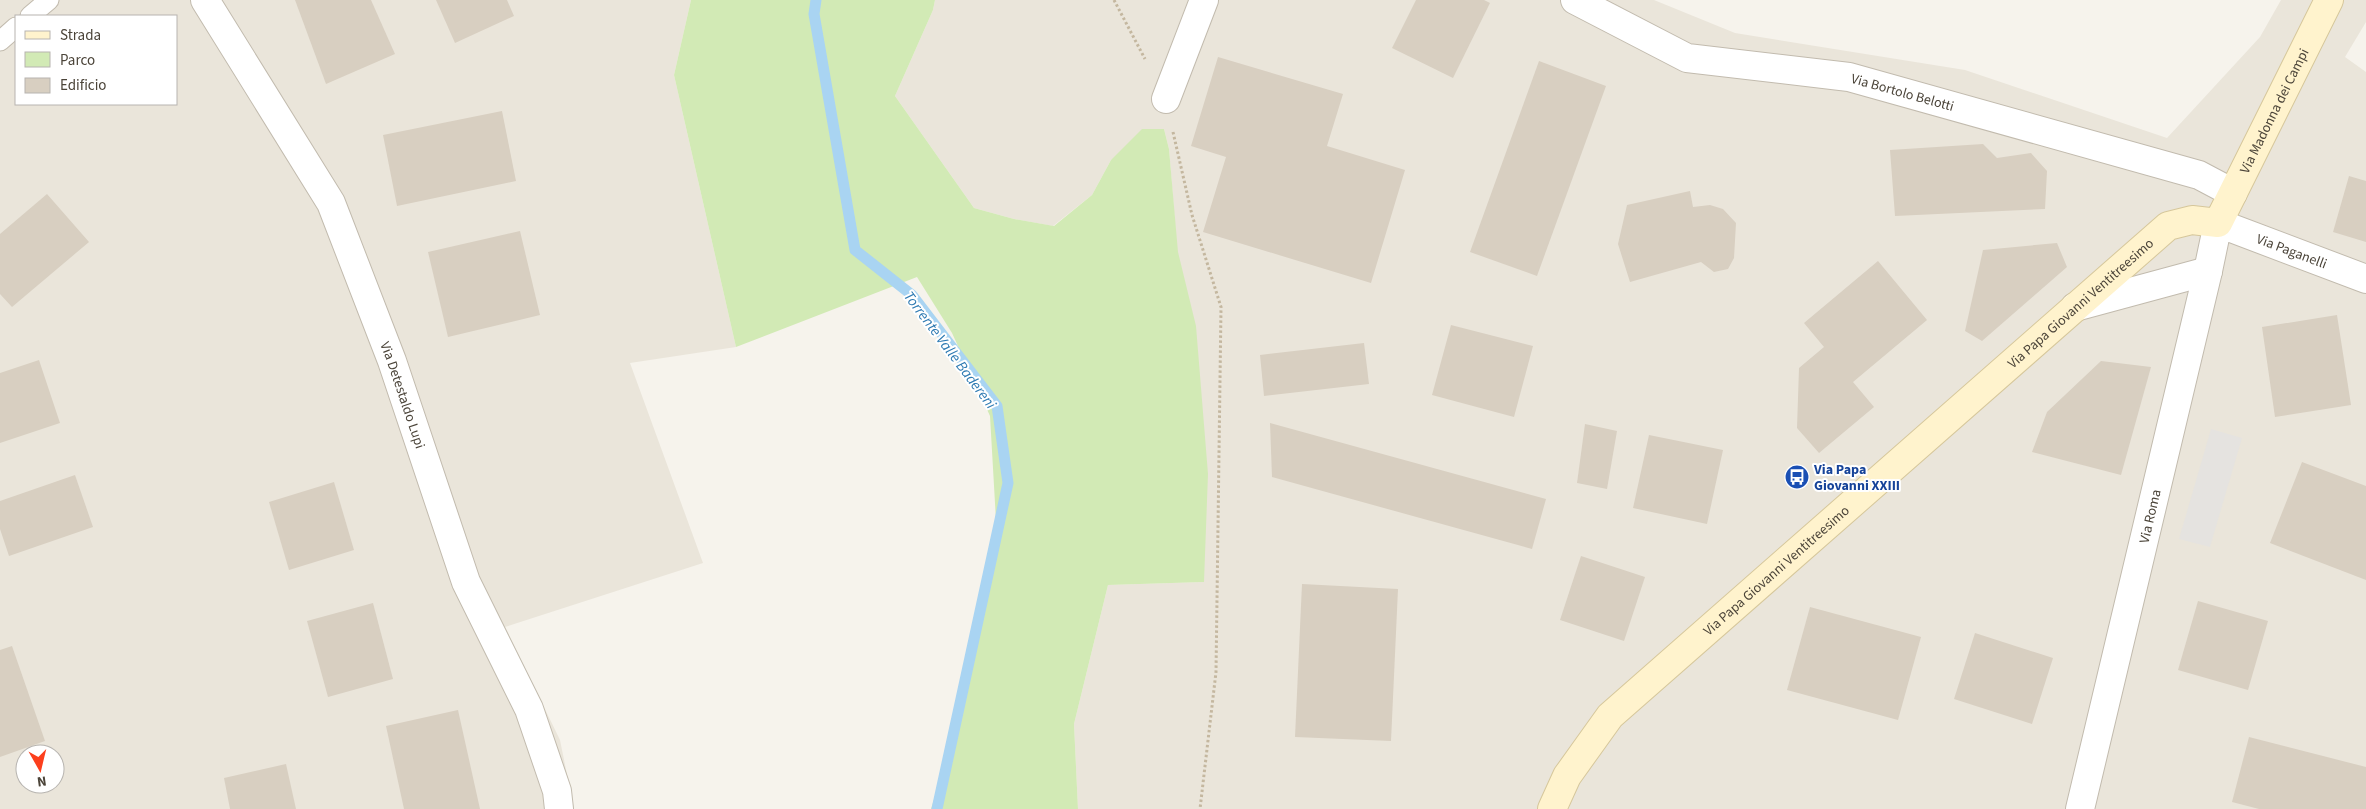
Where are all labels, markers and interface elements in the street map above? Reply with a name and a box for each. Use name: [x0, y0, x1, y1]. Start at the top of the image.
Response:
legend: [15, 15, 178, 105]
text: Strada: [60, 25, 101, 46]
street label: Via Madonna dei Campi: [2235, 45, 2314, 177]
text: Parco: [60, 50, 95, 71]
street label: Via Bortolo Belotti: [1849, 69, 1956, 117]
text: Edificio: [60, 75, 107, 96]
street label: Via Paganelli: [2253, 229, 2330, 274]
street label: Via Papa Giovanni Ventitreesimo: [2004, 234, 2158, 374]
water label: Torrente Valle Badereni: [898, 287, 1001, 414]
street label: Via Detestaldo Lupi: [374, 339, 430, 451]
place label: Via Papa Giovanni XXIII: [1813, 460, 1900, 496]
bus stop icon: Via Papa Giovanni XXIII: [1784, 464, 1810, 490]
street label: Via Roma: [2135, 488, 2167, 545]
street label: Via Papa Giovanni Ventitreesimo: [1699, 501, 1854, 641]
north arrow: [15, 744, 65, 794]
text: N: [36, 770, 48, 791]

